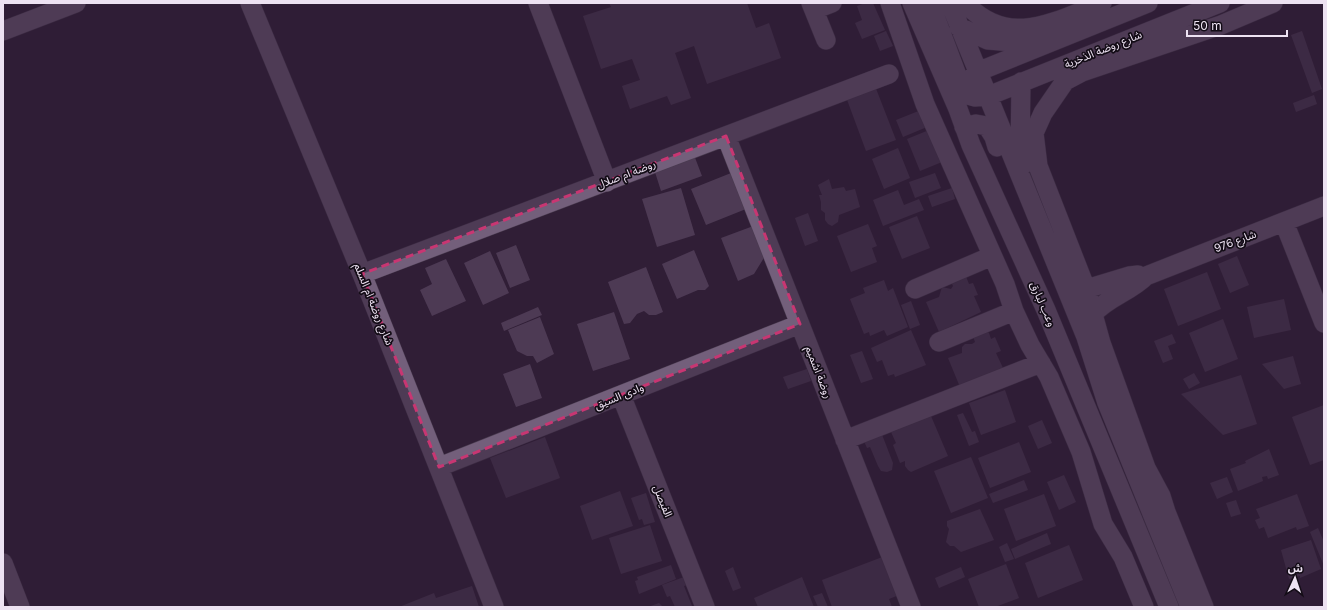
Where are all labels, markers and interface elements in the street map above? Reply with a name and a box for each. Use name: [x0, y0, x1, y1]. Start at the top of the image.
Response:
scale bar: [1187, 12, 1287, 38]
text: 50 m: [1193, 18, 1222, 33]
street label: شارع روضة الذخرية: [1062, 27, 1145, 72]
street label: روضة ام صلال: [594, 156, 658, 193]
street label: شارع 976: [1212, 226, 1259, 256]
street label: شارع روضة ام السلم: [349, 261, 397, 348]
street label: وعب لبارق: [1027, 279, 1059, 329]
street label: روضة اشميم: [801, 344, 835, 401]
street label: وادى السيق: [592, 380, 646, 412]
street label: الفيصل: [650, 483, 676, 519]
north arrow: [1275, 558, 1315, 598]
text: ش: [1288, 561, 1303, 575]

